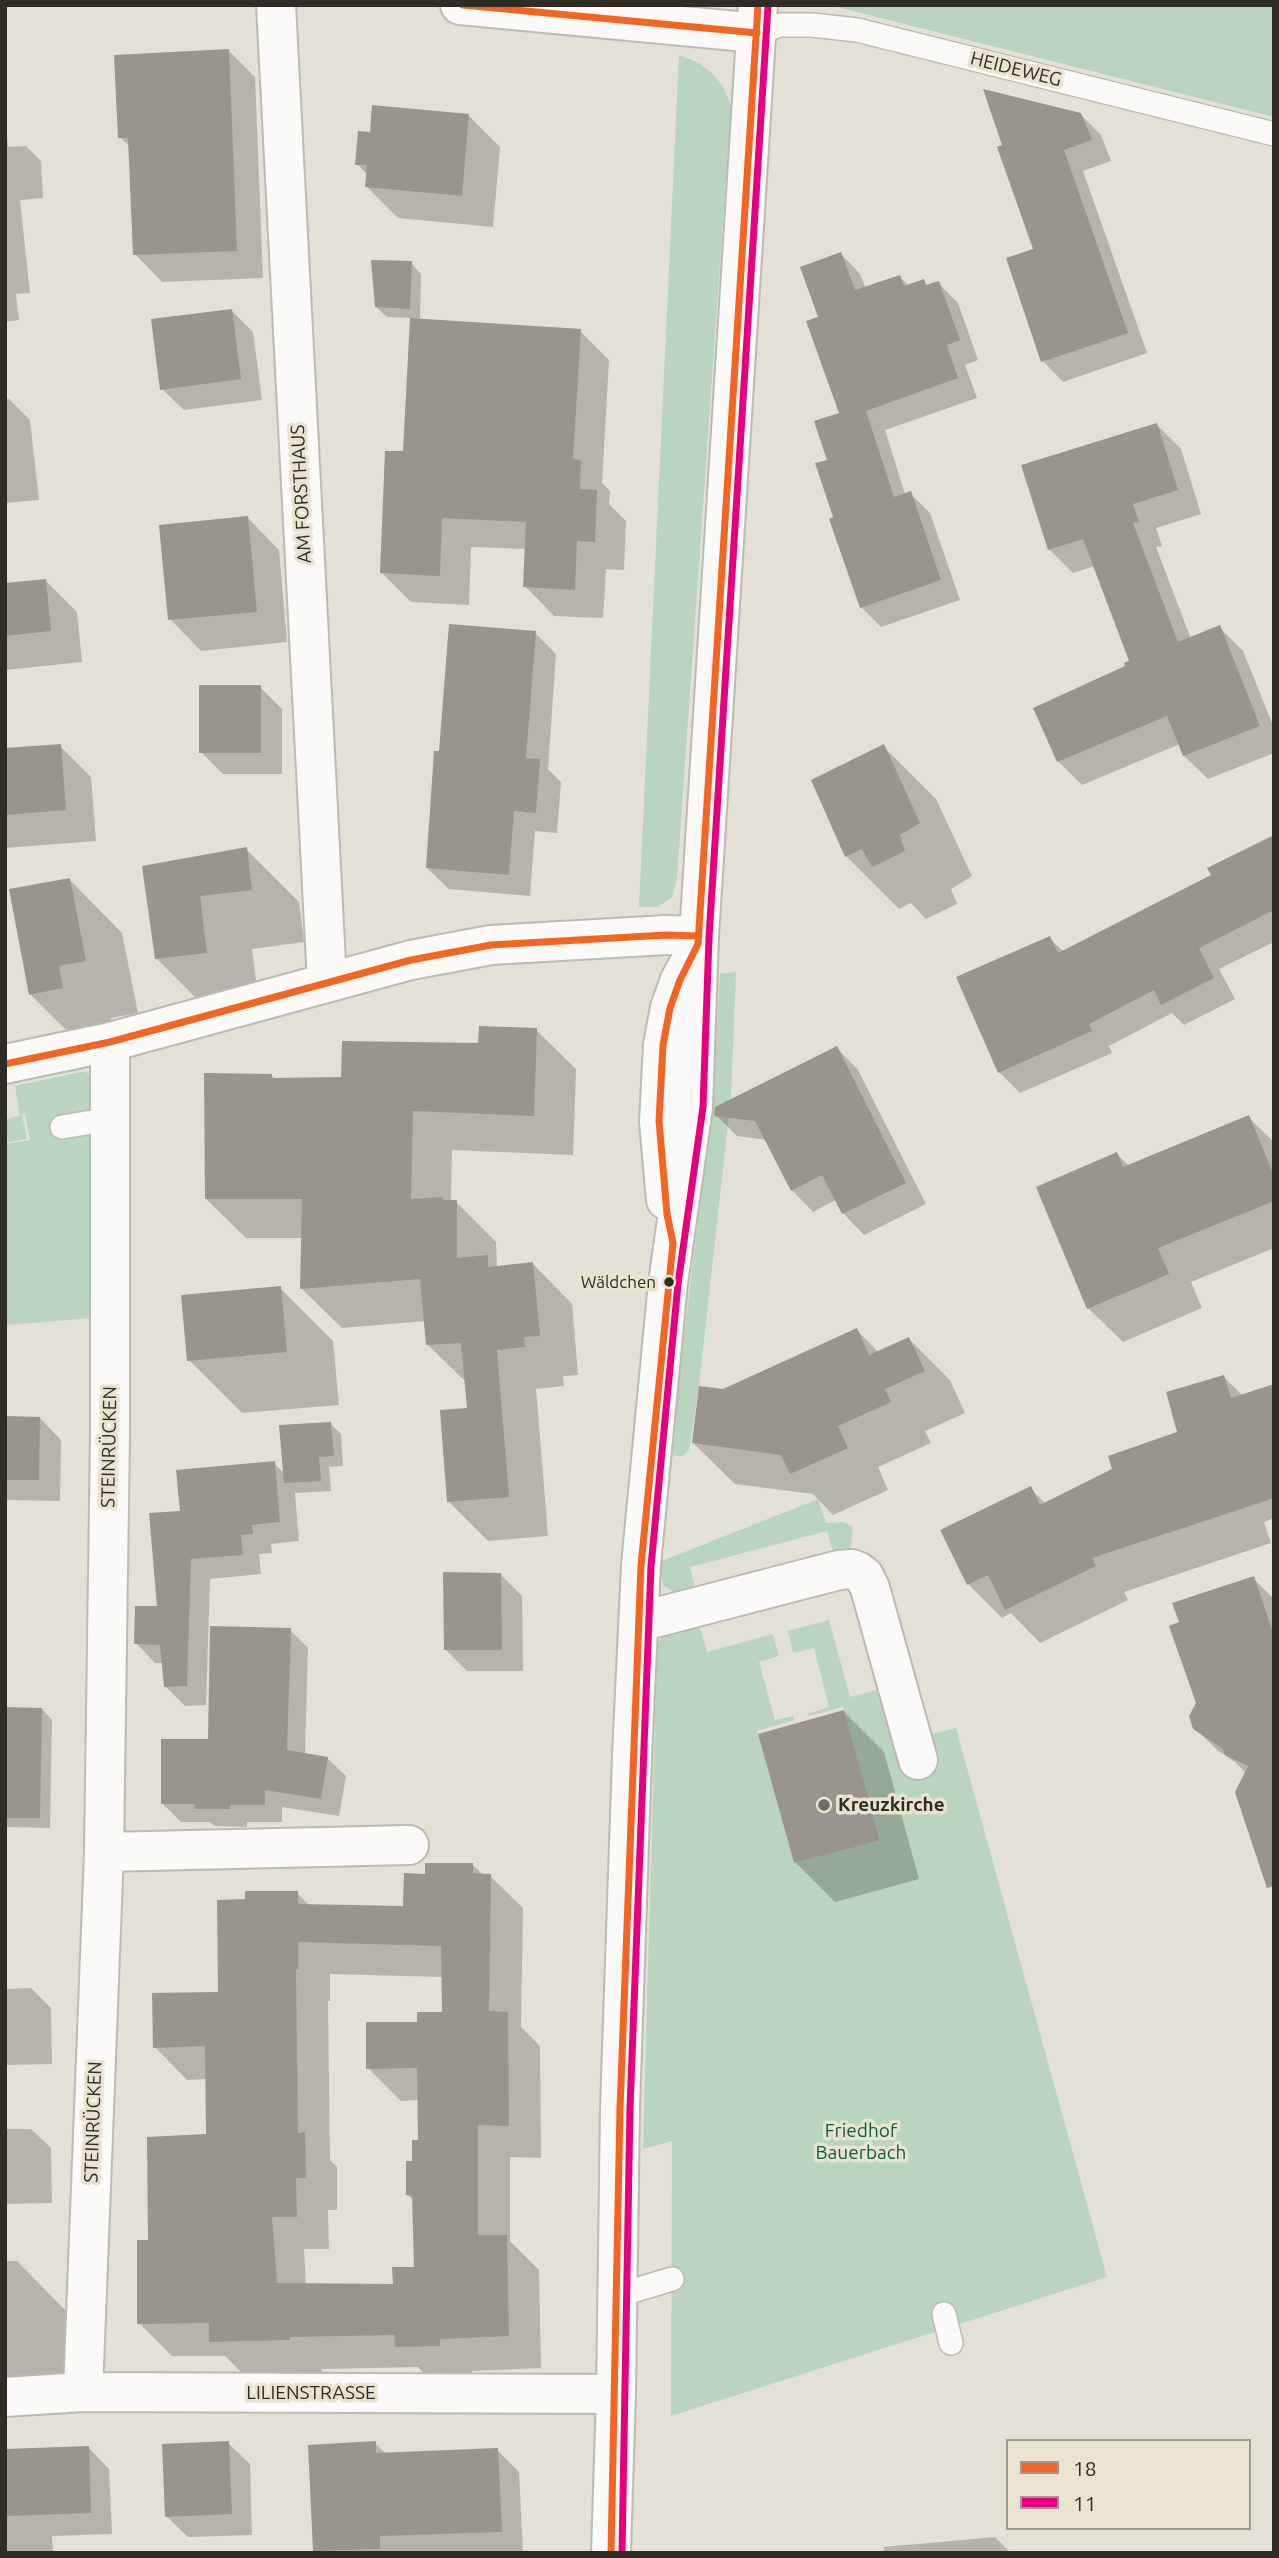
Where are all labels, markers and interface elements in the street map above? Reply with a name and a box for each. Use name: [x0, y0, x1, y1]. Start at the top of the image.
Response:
street label: HEIDEWEG: [968, 47, 1064, 91]
street label: AM FORSTHAUS: [286, 424, 316, 564]
place label: Wäldchen: [581, 1272, 656, 1292]
marker: Wäldchen: [662, 1275, 676, 1289]
street label: STEINRÜCKEN: [97, 1386, 121, 1508]
place label: Kreuzkirche: [838, 1794, 945, 1816]
marker: Kreuzkirche: [816, 1797, 832, 1813]
street label: STEINRÜCKEN: [79, 2061, 107, 2183]
park label: Friedhof Bauerbach: [816, 2120, 906, 2164]
street label: LILIENSTRASSE: [246, 2382, 376, 2404]
legend: [1006, 2439, 1251, 2530]
text: 18: [1073, 2456, 1097, 2480]
text: 11: [1073, 2491, 1097, 2515]

